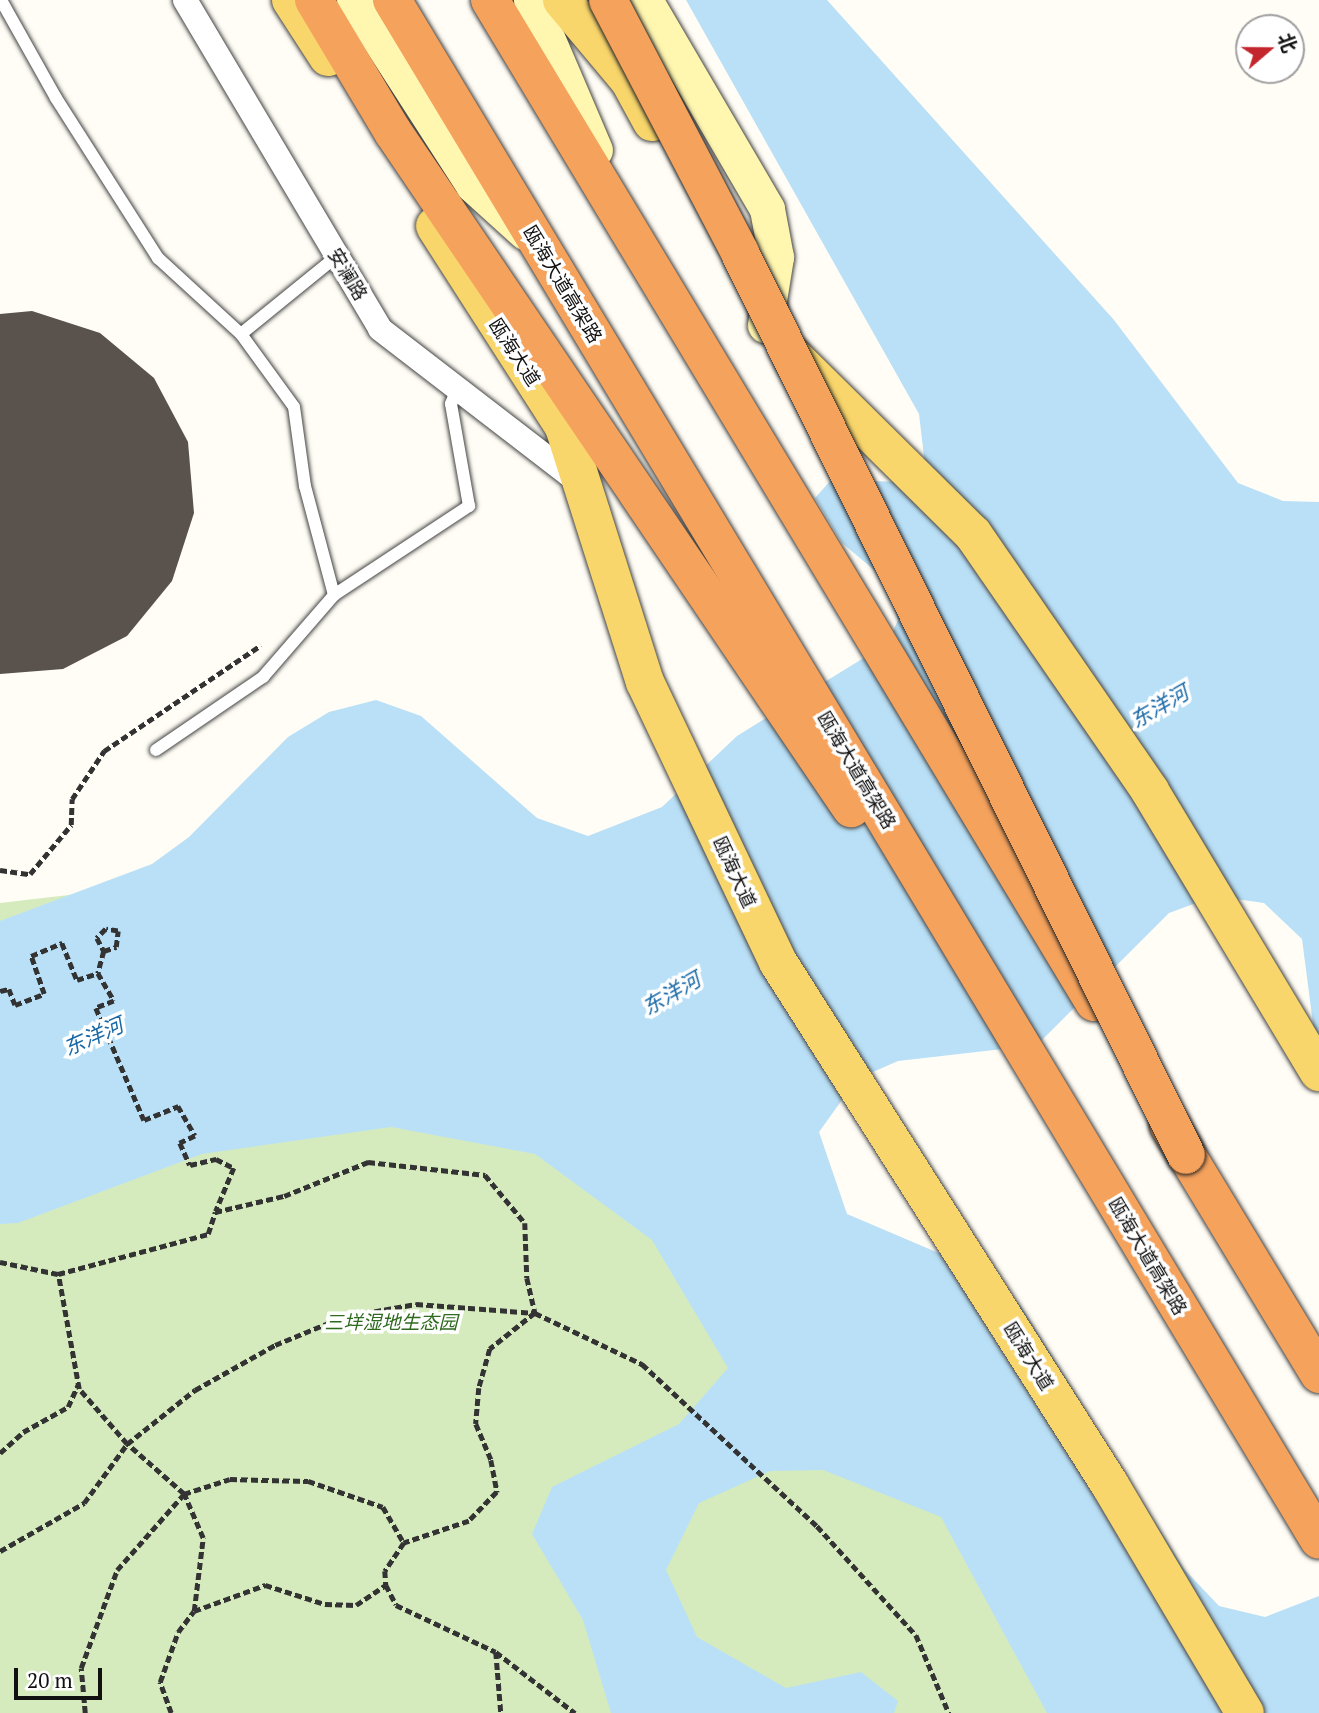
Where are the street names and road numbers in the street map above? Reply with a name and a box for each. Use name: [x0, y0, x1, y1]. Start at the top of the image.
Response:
street label: 瓯海大道高架路: [519, 221, 607, 347]
street label: 安澜路: [324, 244, 372, 304]
street label: 瓯海大道: [485, 314, 545, 390]
street label: 瓯海大道高架路: [813, 707, 901, 833]
street label: 瓯海大道: [709, 833, 761, 911]
street label: 瓯海大道高架路: [1104, 1193, 1192, 1319]
street label: 瓯海大道: [999, 1318, 1059, 1394]

